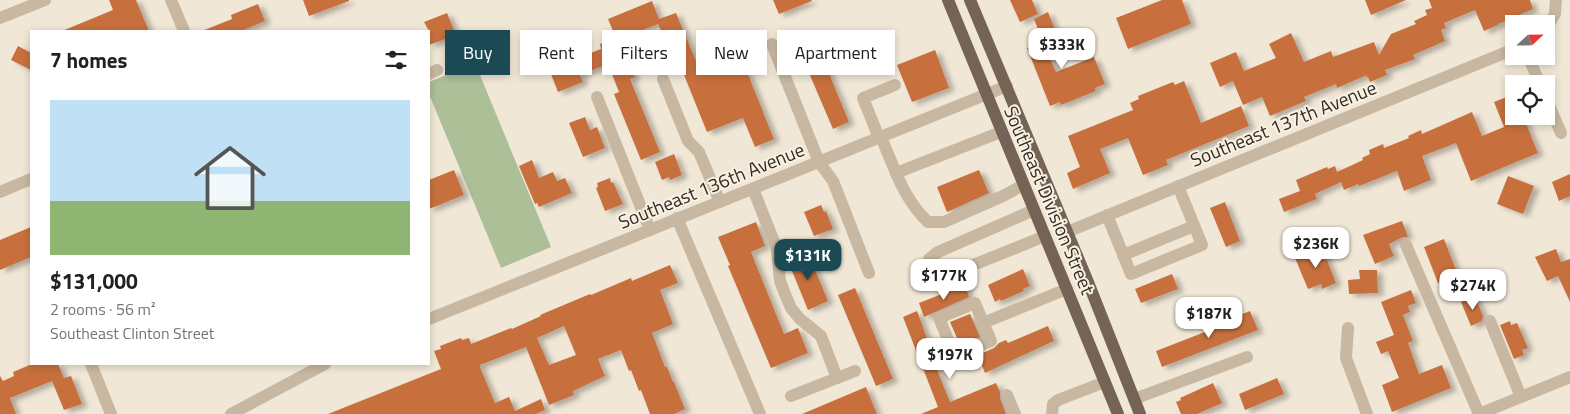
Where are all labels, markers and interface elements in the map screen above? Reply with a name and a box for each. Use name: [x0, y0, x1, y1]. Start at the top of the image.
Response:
north arrow: [1505, 15, 1555, 65]
map controls: [1505, 15, 1555, 125]
pin: $333K: [1027, 28, 1097, 70]
chip: Buy: [445, 30, 510, 75]
chip: Rent: [520, 30, 592, 75]
chip: Filters: [602, 30, 686, 75]
chip: New: [696, 30, 767, 75]
chip: Apartment: [777, 30, 895, 75]
text: $333K: [1039, 32, 1085, 56]
text: 7 homes: [50, 44, 127, 76]
icon: filters: [382, 46, 410, 74]
street label: Southeast 137th Avenue: [1186, 72, 1380, 174]
button: locate: [1505, 75, 1555, 125]
street label: Southeast Division Street: [997, 101, 1103, 299]
icon: home: [185, 133, 275, 223]
street label: Southeast 136th Avenue: [614, 134, 808, 236]
pin: $236K: [1281, 226, 1351, 269]
text: $236K: [1293, 231, 1339, 255]
pin: $131K: [773, 238, 843, 281]
text: $131K: [785, 243, 831, 267]
pin: $177K: [909, 258, 979, 301]
text: $177K: [921, 263, 967, 287]
text: $131,000: [50, 265, 138, 297]
pin: $274K: [1438, 268, 1508, 311]
text: $274K: [1450, 273, 1496, 297]
pin: $187K: [1174, 296, 1244, 339]
text: 2 rooms · 56 m²: [50, 297, 155, 321]
text: $187K: [1186, 301, 1232, 325]
text: Southeast Clinton Street: [50, 321, 214, 345]
pin: $197K: [915, 338, 985, 380]
text: $197K: [927, 342, 973, 366]

